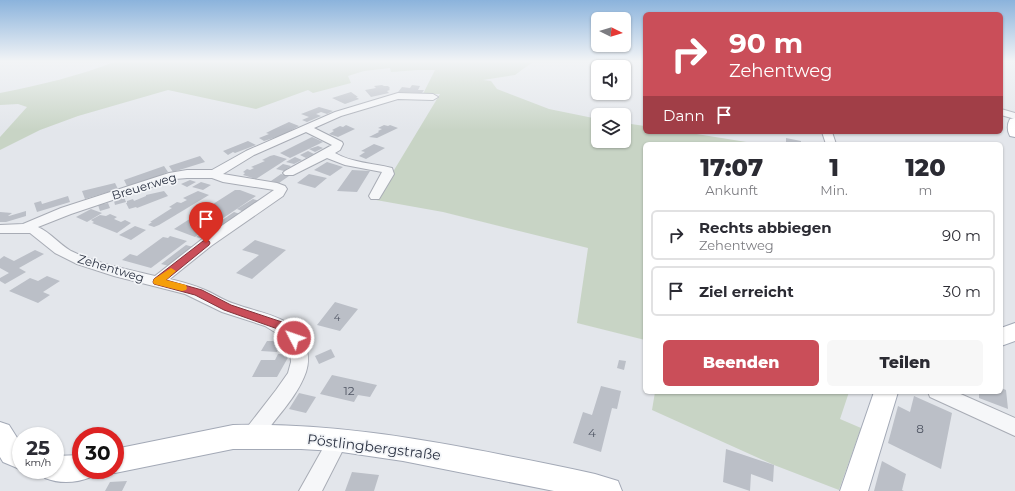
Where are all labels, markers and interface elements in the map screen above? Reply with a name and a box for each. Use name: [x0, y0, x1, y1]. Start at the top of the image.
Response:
north arrow: [591, 12, 631, 52]
map controls: [591, 12, 631, 148]
text: 90 m: [729, 26, 803, 60]
icon: right: [663, 28, 715, 80]
button: sound: [591, 60, 631, 100]
text: Zehentweg: [729, 60, 832, 82]
icon: arrive: [713, 104, 735, 126]
text: Dann: [663, 106, 705, 125]
button: layers: [591, 108, 631, 148]
text: 17:07: [700, 153, 763, 182]
text: 1: [829, 153, 839, 182]
text: 120: [905, 153, 946, 182]
street label: Breuerweg: [110, 169, 178, 203]
text: Ankunft: [705, 182, 758, 198]
text: Min.: [820, 182, 848, 198]
text: m: [919, 182, 932, 198]
pin: [189, 202, 223, 243]
icon: arrive: [195, 208, 217, 230]
text: Rechts abbiegen: [699, 218, 832, 237]
icon: right: [665, 224, 687, 246]
text: 90 m: [942, 226, 981, 245]
text: Zehentweg: [699, 237, 774, 253]
street label: Zehentweg: [76, 251, 146, 285]
icon: arrive: [665, 280, 687, 302]
text: Ziel erreicht: [699, 282, 794, 301]
text: 30 m: [943, 282, 981, 301]
house number: 4: [334, 311, 341, 324]
position arrow: [273, 317, 315, 359]
button: Beenden: [663, 340, 819, 386]
button: Teilen: [827, 340, 983, 386]
house number: 12: [343, 383, 355, 398]
house number: 8: [916, 421, 924, 436]
house number: 4: [588, 425, 596, 440]
speed limit sign: 30: [72, 427, 124, 479]
street label: Pöstlingbergstraße: [306, 430, 442, 464]
text: 25: [26, 436, 50, 460]
text: km/h: [25, 456, 51, 469]

